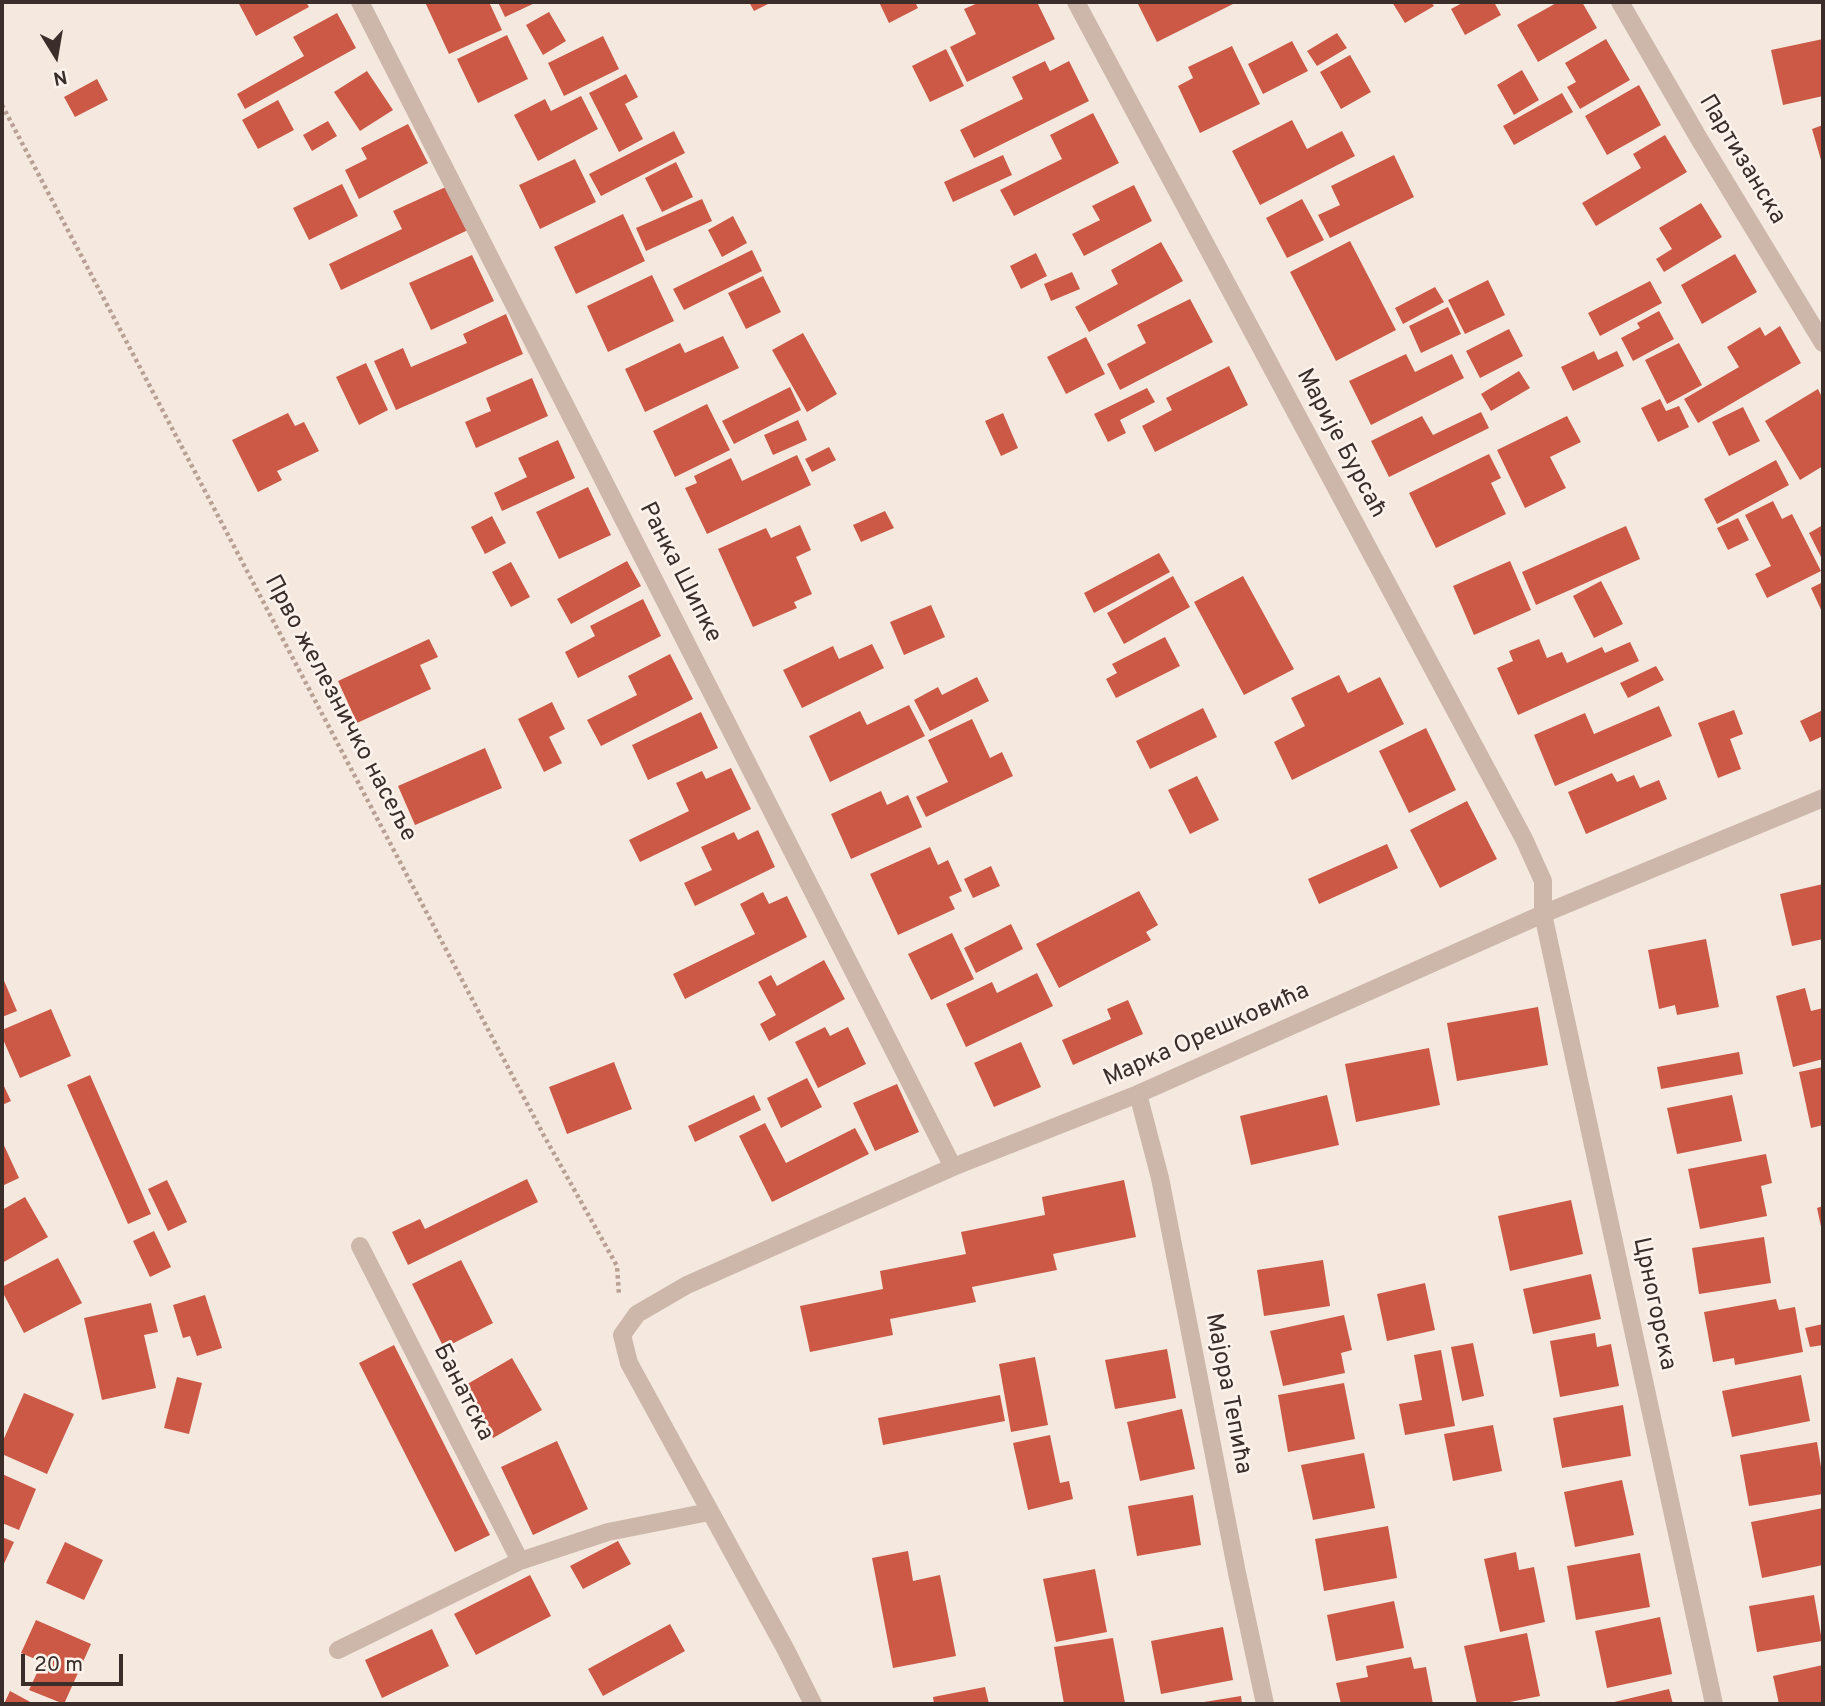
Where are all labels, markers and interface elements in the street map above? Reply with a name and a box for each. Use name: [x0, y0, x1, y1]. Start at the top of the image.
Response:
north arrow: [21, 21, 91, 91]
text: N: [51, 64, 69, 90]
street label: Партизанска: [1691, 90, 1791, 230]
street label: Марије Бурсаћ: [1289, 364, 1391, 524]
street label: Ранка Шипке: [631, 498, 727, 648]
street label: Прво железничко насеље: [256, 571, 422, 847]
street label: Марка Орешковића: [1100, 978, 1314, 1094]
street label: Црногорска: [1625, 1235, 1681, 1373]
street label: Мајора Тепића: [1197, 1311, 1257, 1477]
street label: Банатска: [425, 1340, 499, 1446]
scale bar: [24, 1640, 126, 1684]
text: 20 m: [34, 1652, 83, 1679]

